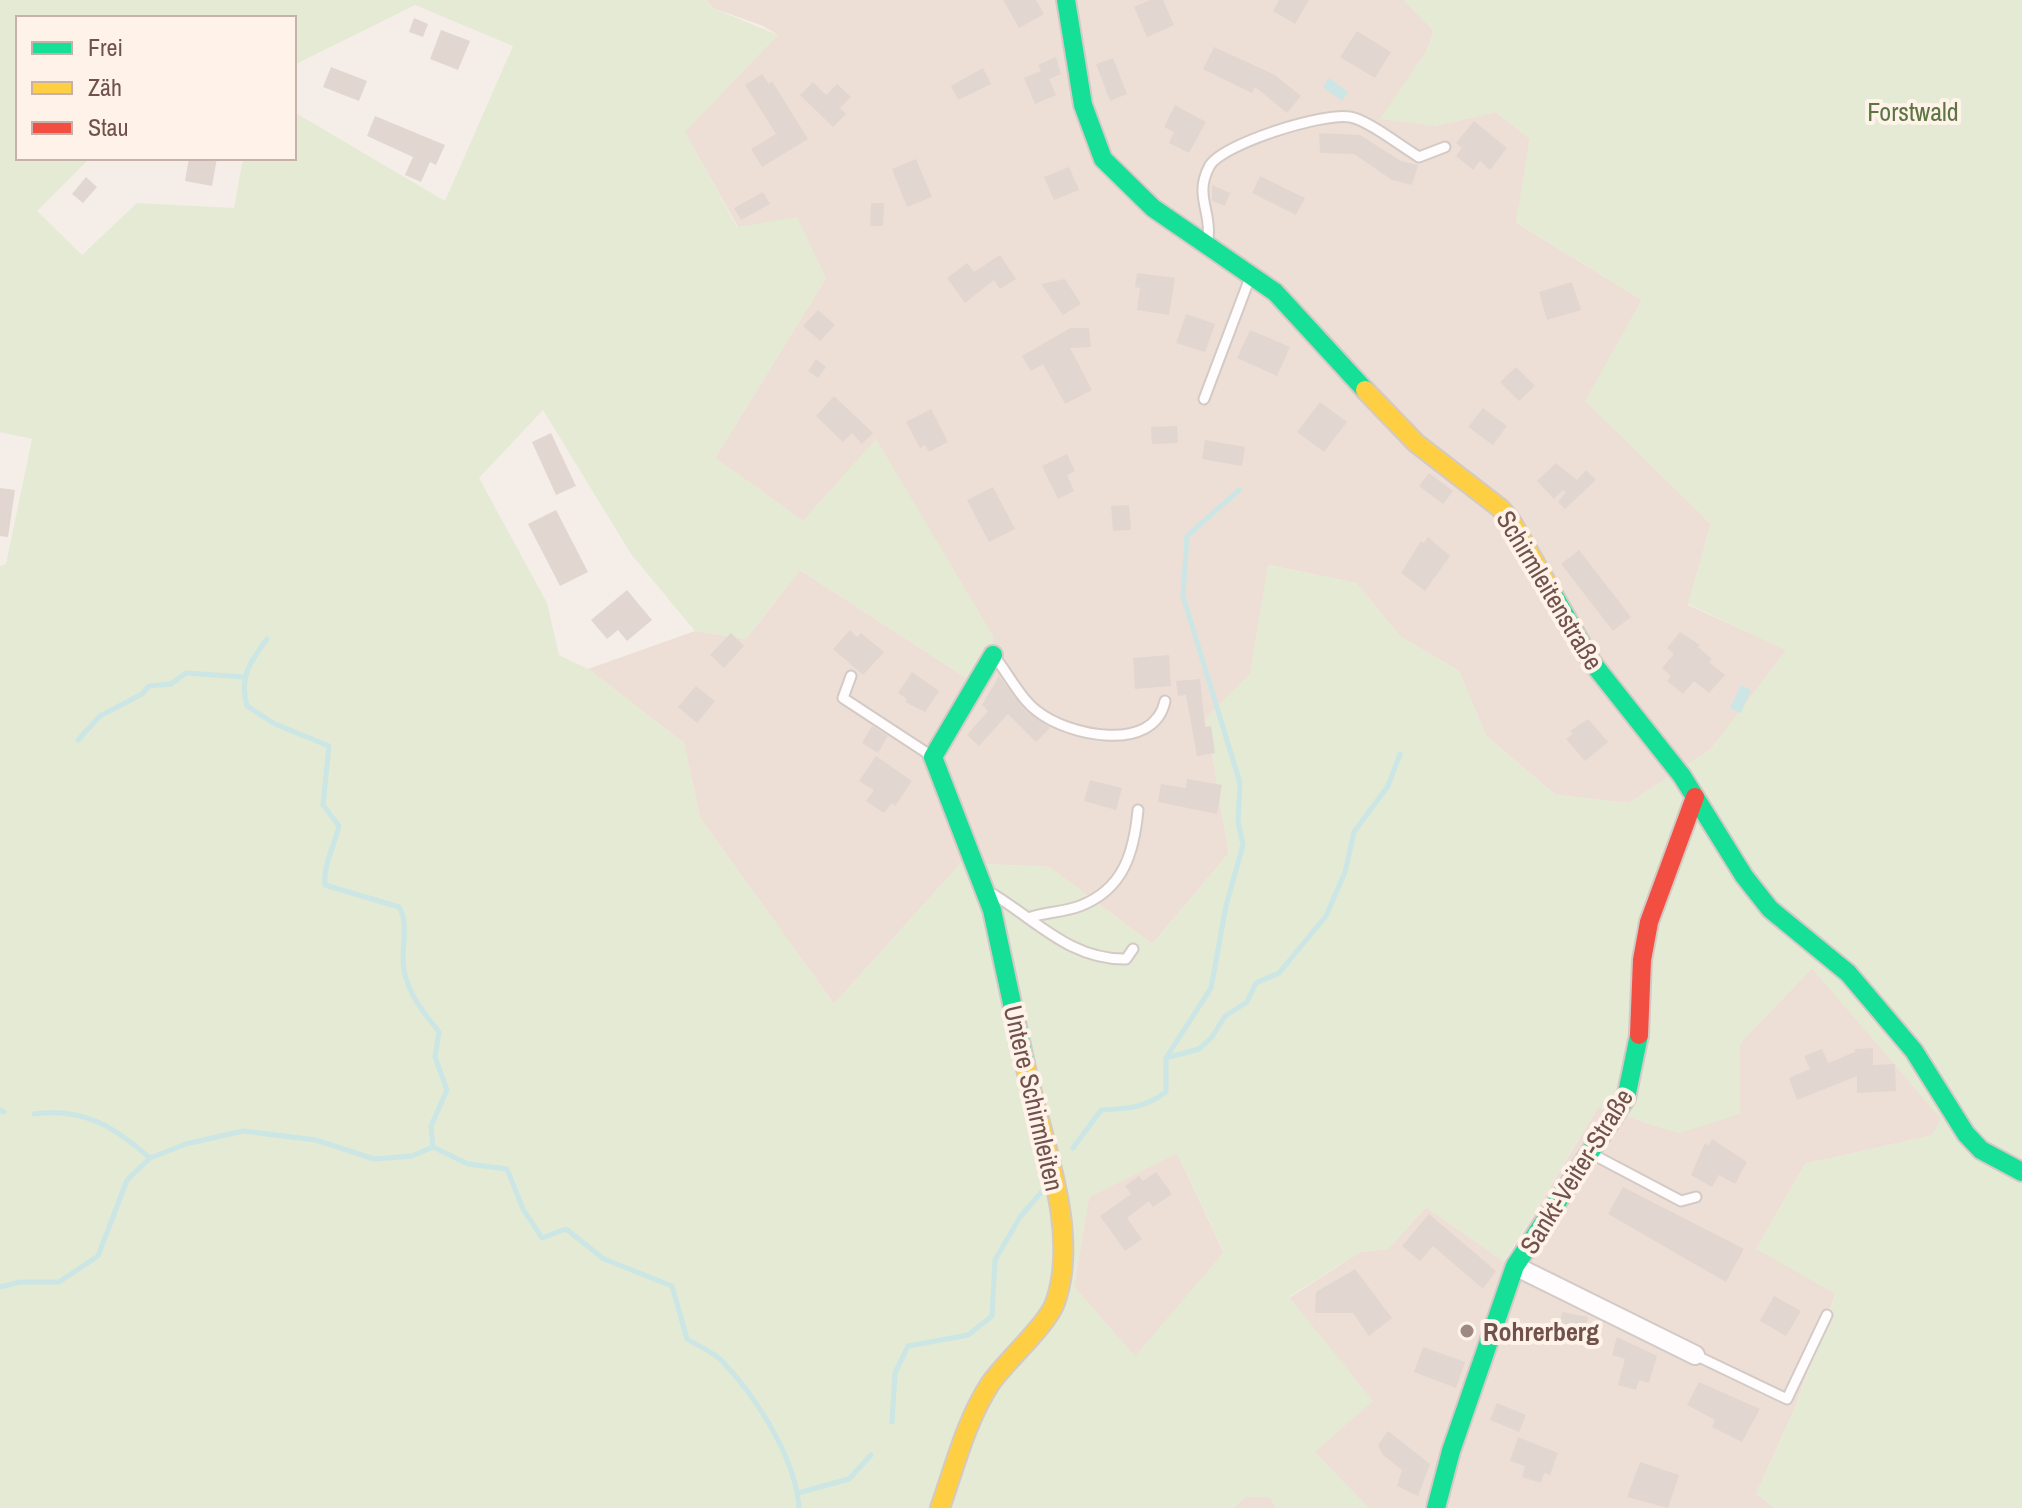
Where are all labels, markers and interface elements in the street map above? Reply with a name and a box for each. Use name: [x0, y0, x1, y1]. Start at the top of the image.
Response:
legend: [16, 16, 296, 160]
text: Frei: [88, 31, 123, 63]
text: Zäh: [88, 71, 122, 103]
park label: Forstwald: [1867, 94, 1959, 129]
text: Stau: [88, 111, 129, 143]
street label: Schirmleitenstraße: [1489, 504, 1611, 676]
street label: Untere Schirmleiten: [996, 1002, 1072, 1194]
street label: Sankt-Veiter-Straße: [1511, 1082, 1641, 1260]
place label: Rohrerberg: [1483, 1314, 1599, 1349]
marker: Rohrerberg: [1458, 1322, 1476, 1340]

